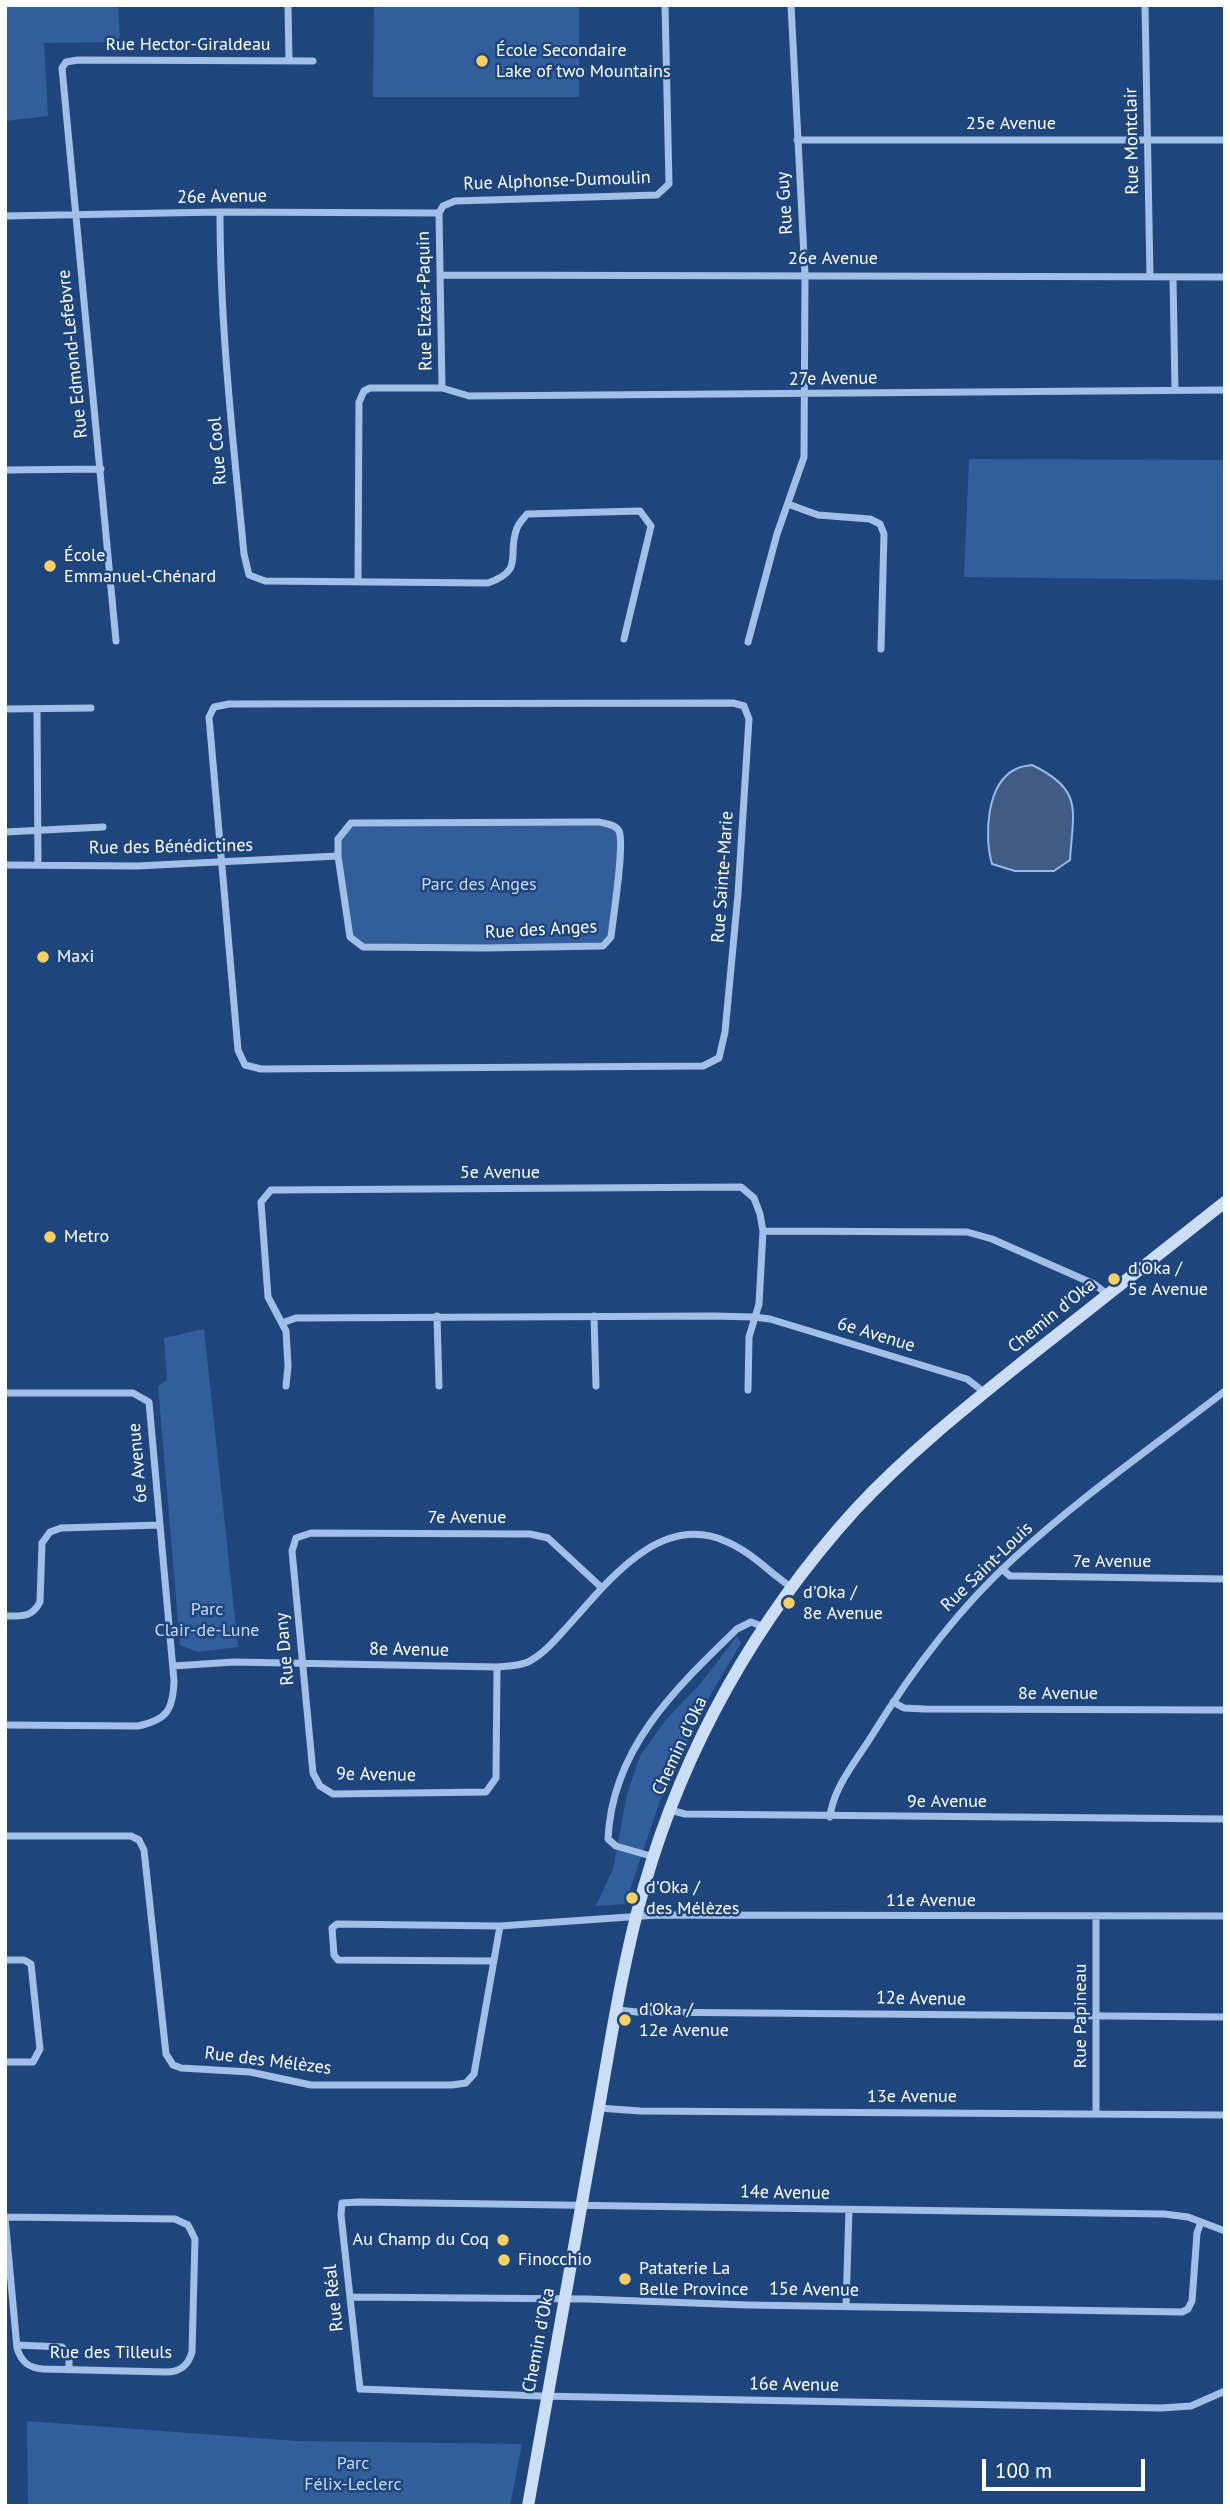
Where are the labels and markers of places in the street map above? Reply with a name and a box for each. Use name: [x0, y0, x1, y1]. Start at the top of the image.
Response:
place label: École Secondaire Lake of two Mountains: [496, 40, 671, 82]
marker: École Secondaire Lake of two Mountains: [474, 53, 490, 69]
place label: École Emmanuel-Chénard: [64, 545, 216, 588]
marker: École Emmanuel-Chénard: [42, 558, 58, 574]
place label: Maxi: [57, 946, 94, 968]
marker: Maxi: [35, 949, 51, 965]
place label: Metro: [64, 1226, 109, 1248]
marker: Metro: [42, 1229, 58, 1245]
place label: d'Oka / 5e Avenue: [1128, 1258, 1208, 1300]
marker: d'Oka / 5e Avenue: [1106, 1271, 1122, 1287]
place label: d'Oka / 8e Avenue: [803, 1582, 883, 1624]
marker: d'Oka / 8e Avenue: [781, 1595, 797, 1611]
place label: d'Oka / des Mélèzes: [646, 1877, 739, 1920]
marker: d'Oka / des Mélèzes: [624, 1890, 640, 1906]
place label: d'Oka / 12e Avenue: [639, 1999, 729, 2042]
marker: d'Oka / 12e Avenue: [617, 2012, 633, 2028]
place label: Au Champ du Coq: [353, 2229, 489, 2251]
marker: Au Champ du Coq: [495, 2232, 511, 2248]
place label: Finocchio: [518, 2249, 592, 2271]
marker: Finocchio: [496, 2252, 512, 2268]
place label: Pataterie La Belle Province: [639, 2258, 748, 2300]
marker: Pataterie La Belle Province: [617, 2271, 633, 2287]

